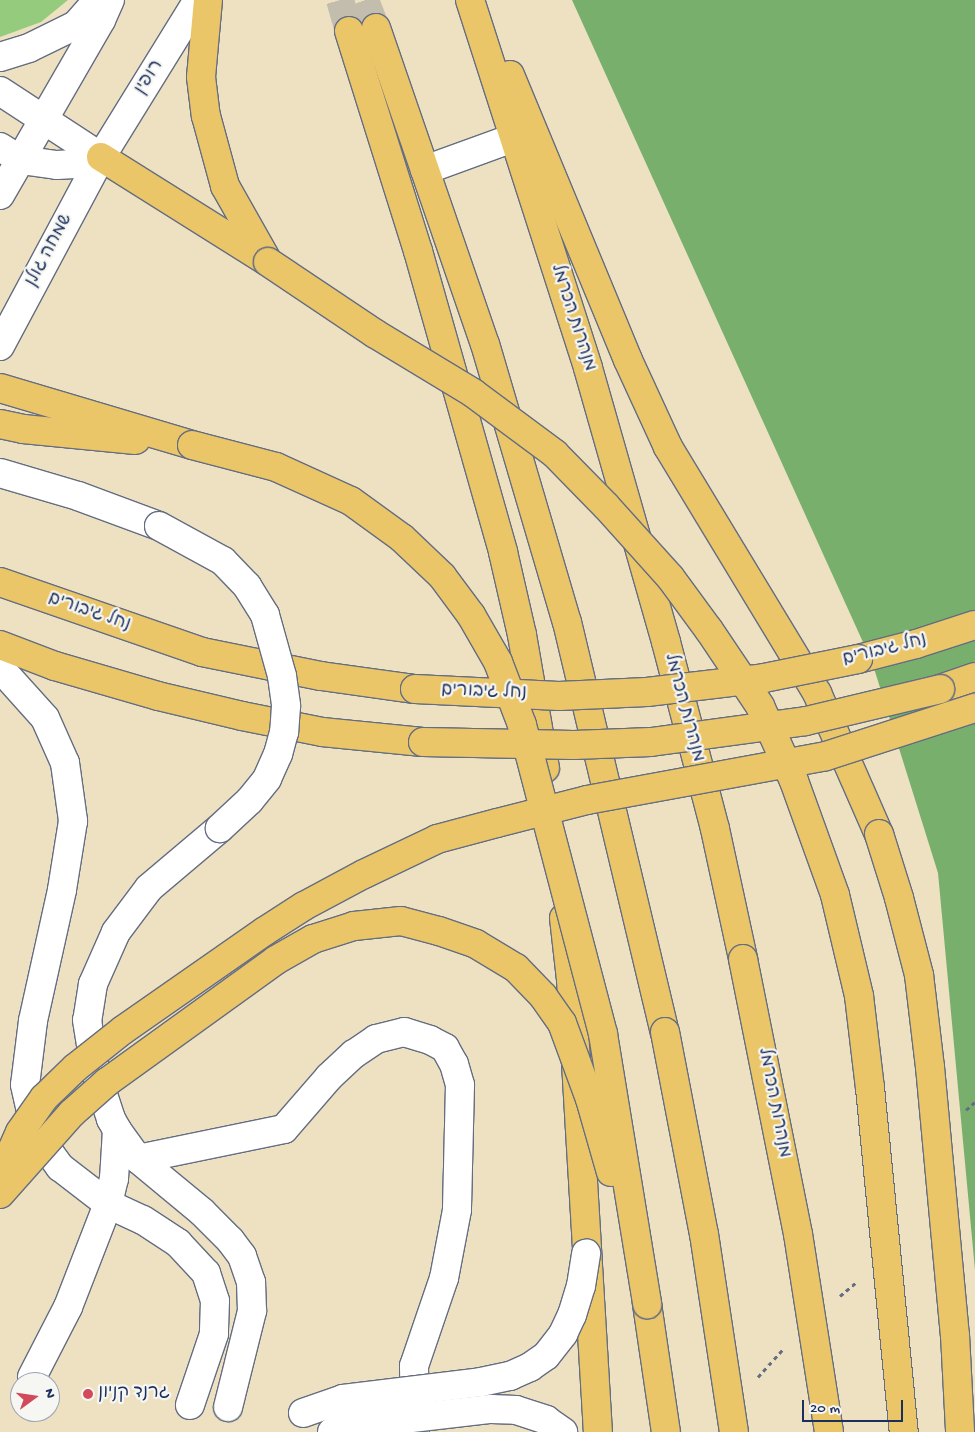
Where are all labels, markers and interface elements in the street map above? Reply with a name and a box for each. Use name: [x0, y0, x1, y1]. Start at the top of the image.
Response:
street label: רופין: [131, 57, 169, 99]
street label: שמחה גולן: [22, 211, 78, 291]
street label: מנהרות הכרמל: [545, 262, 599, 374]
street label: נחל גיבורים: [45, 589, 133, 637]
street label: נחל גיבורים: [841, 630, 929, 672]
street label: מנהרות הכרמל: [658, 651, 708, 765]
street label: נחל גיבורים: [441, 681, 527, 705]
street label: מנהרות הכרמל: [752, 1046, 794, 1160]
north arrow: [10, 1372, 60, 1422]
place label: גרנד קניון: [98, 1383, 170, 1405]
text: N: [40, 1387, 58, 1400]
marker: גרנד קניון: [82, 1388, 94, 1400]
scale bar: [805, 1390, 906, 1422]
text: 20 m: [810, 1400, 840, 1418]

